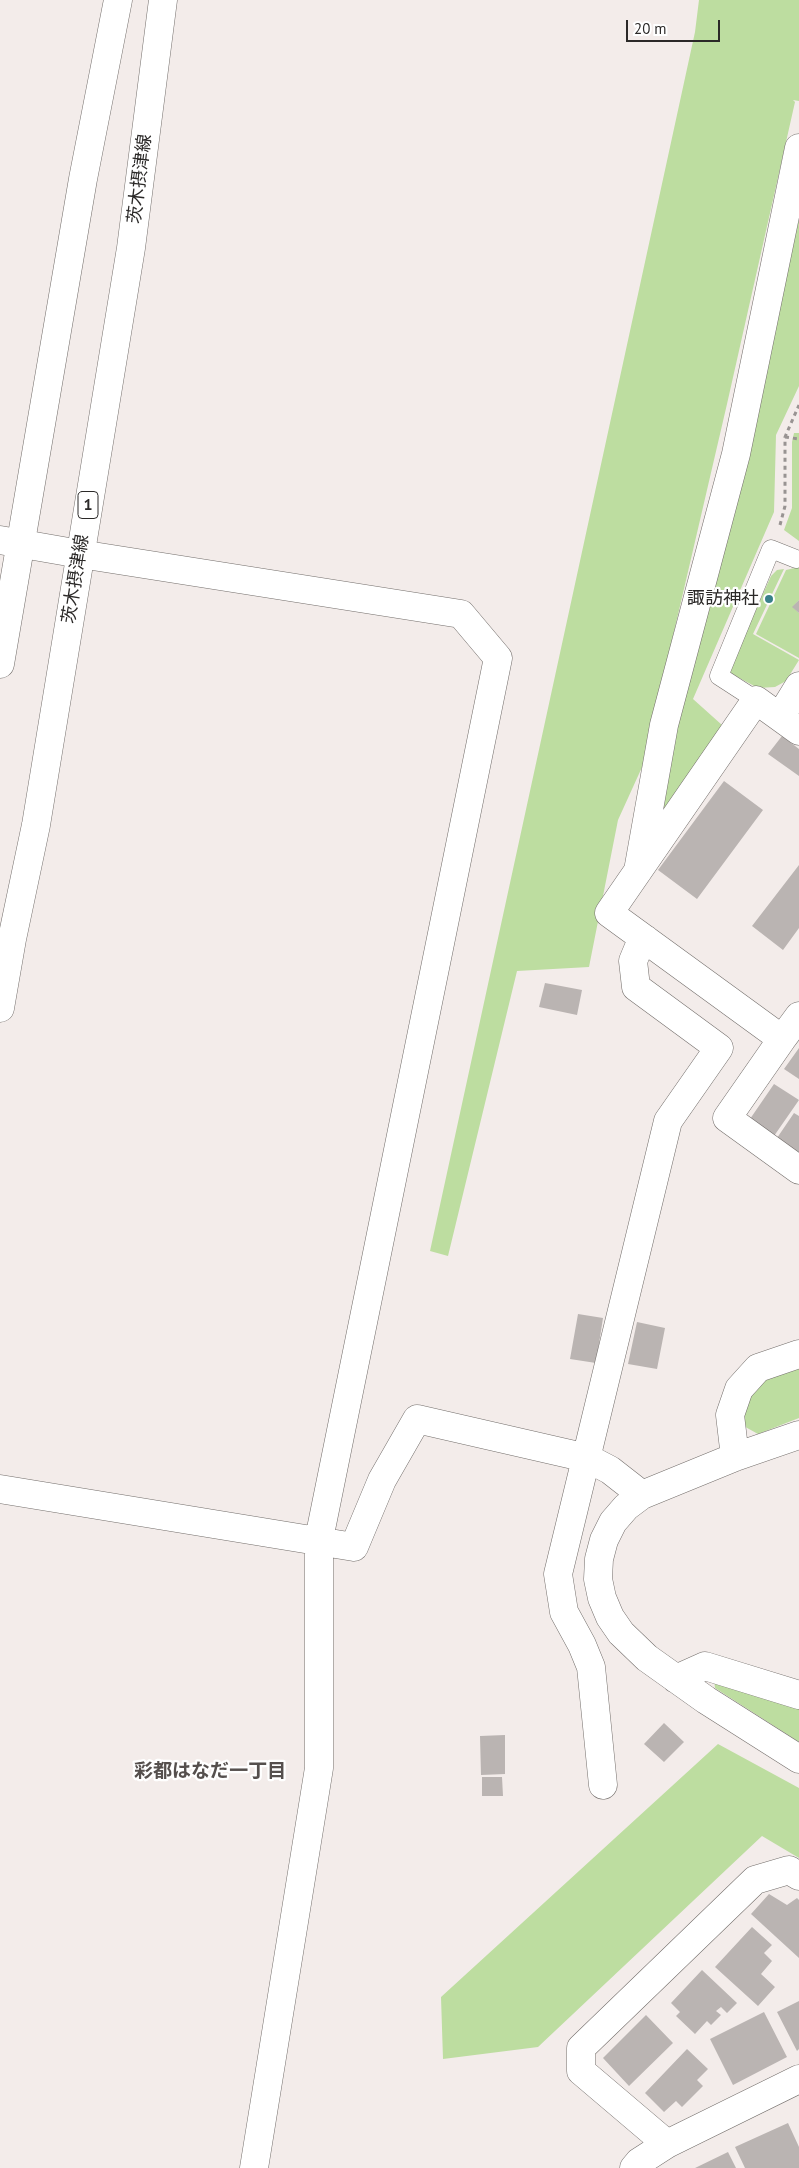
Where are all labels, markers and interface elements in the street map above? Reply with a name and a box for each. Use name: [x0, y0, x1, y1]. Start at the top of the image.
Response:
scale bar: [629, 10, 723, 42]
text: 20 m: [634, 19, 667, 38]
street label: 茨木摂津線: [124, 133, 156, 225]
road number: 1: [78, 492, 98, 518]
street label: 茨木摂津線: [58, 533, 94, 625]
place label: 諏訪神社: [687, 588, 759, 610]
marker: 諏訪神社: [763, 593, 775, 605]
district label: 彩都はなだ一丁目: [134, 1761, 286, 1783]

